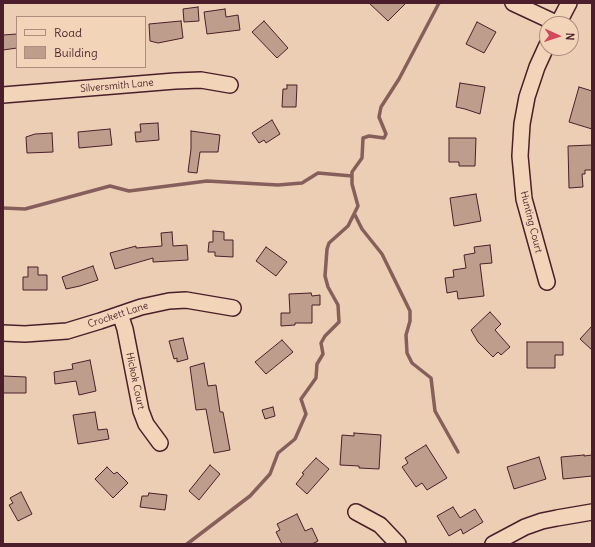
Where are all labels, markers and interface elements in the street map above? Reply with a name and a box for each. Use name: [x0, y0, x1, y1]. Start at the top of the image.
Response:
legend: [16, 16, 146, 68]
north arrow: [539, 16, 579, 56]
text: Road: [54, 25, 82, 40]
text: N: [563, 32, 577, 41]
text: Building: [54, 45, 98, 60]
street label: Silversmith Lane: [80, 77, 154, 95]
street label: Hunting Court: [518, 190, 544, 254]
street label: Crockett Lane: [86, 300, 150, 330]
street label: Hickok Court: [123, 351, 147, 411]

